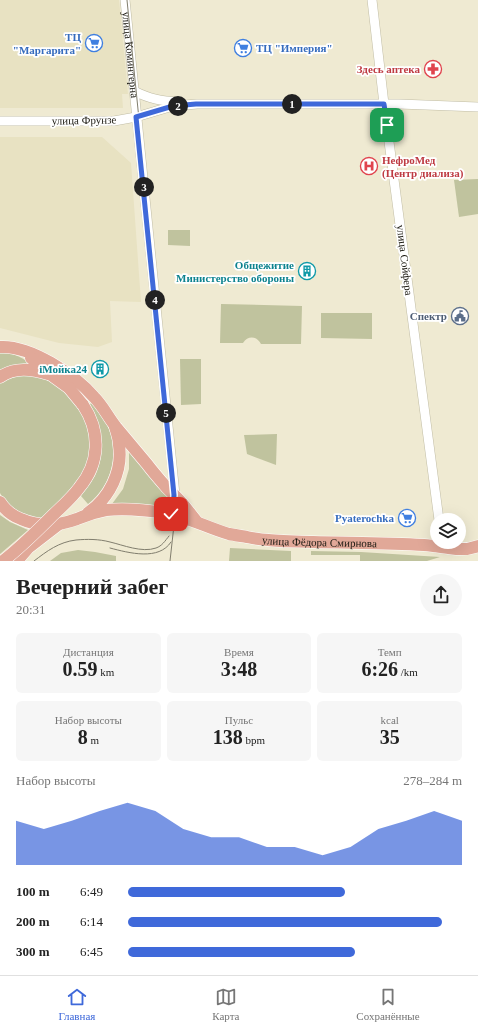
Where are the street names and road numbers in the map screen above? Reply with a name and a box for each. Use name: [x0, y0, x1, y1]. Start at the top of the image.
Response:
street label: улица Коминтерна: [120, 11, 141, 99]
street label: улица Фрунзе: [52, 113, 116, 127]
street label: улица Сойфера: [395, 224, 415, 296]
street label: улица Фёдора Смирнова: [261, 534, 377, 549]

